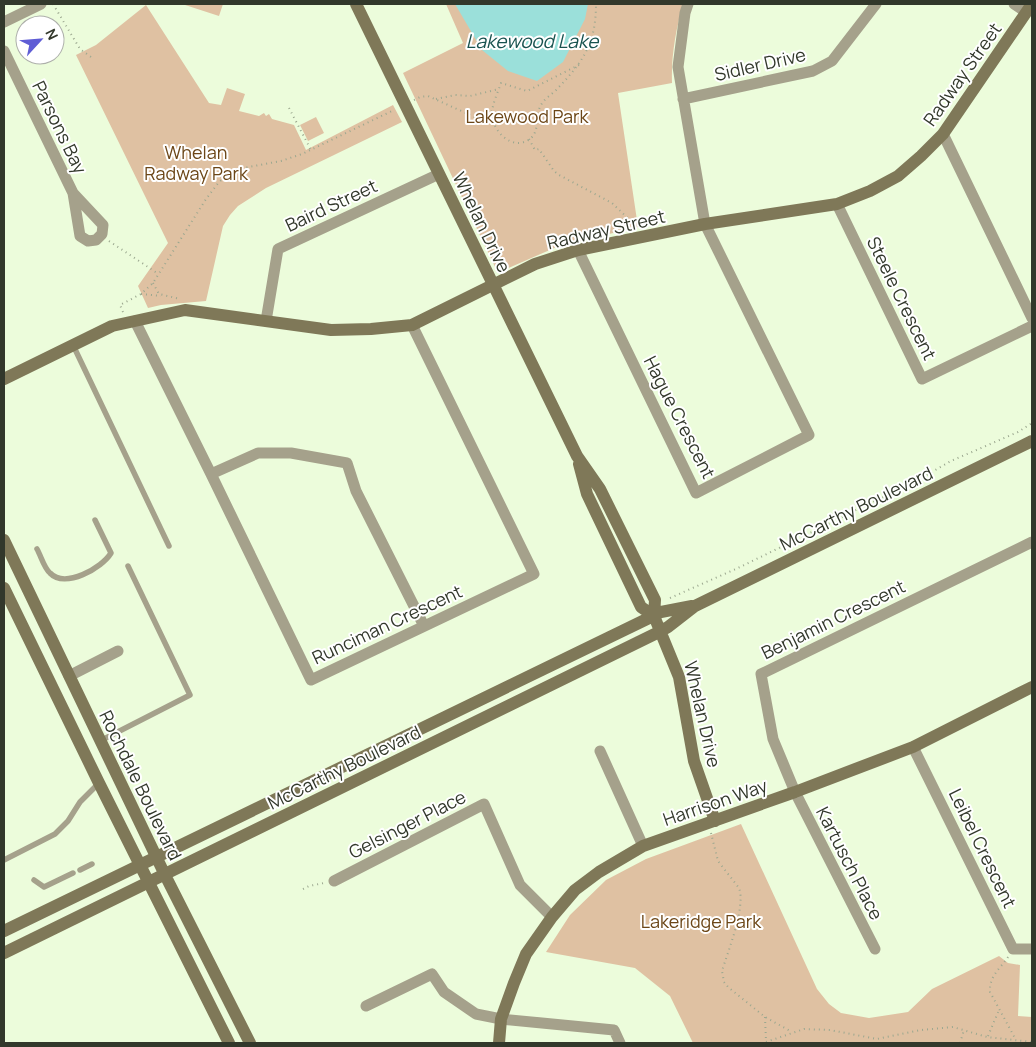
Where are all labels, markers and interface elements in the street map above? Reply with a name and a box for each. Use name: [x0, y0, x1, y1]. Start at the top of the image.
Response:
north arrow: [15, 15, 65, 65]
street label: Radway Street: [918, 18, 1006, 130]
text: N: [41, 25, 63, 43]
water label: Lakewood Lake: [466, 28, 600, 54]
street label: Sidler Drive: [712, 42, 808, 86]
street label: Parsons Bay: [27, 77, 93, 178]
park label: Lakewood Park: [466, 104, 590, 128]
park label: Whelan Radway Park: [144, 140, 249, 185]
street label: Whelan Drive: [447, 168, 517, 276]
street label: Baird Street: [281, 173, 381, 237]
street label: Radway Street: [544, 204, 668, 254]
street label: Steele Crescent: [862, 232, 942, 364]
street label: Hague Crescent: [639, 351, 721, 483]
street label: McCarthy Boulevard: [775, 460, 937, 556]
street label: Benjamin Crescent: [757, 574, 909, 664]
street label: Runciman Crescent: [308, 579, 466, 669]
street label: Whelan Drive: [679, 658, 727, 770]
street label: Rochdale Boulevard: [94, 706, 188, 864]
street label: McCarthy Boulevard: [263, 719, 425, 815]
street label: Harrison Way: [660, 773, 771, 831]
street label: Gelsinger Place: [344, 784, 470, 864]
street label: Leibel Crescent: [944, 784, 1022, 912]
street label: Kartusch Place: [811, 802, 889, 924]
park label: Lakeridge Park: [641, 909, 762, 933]

